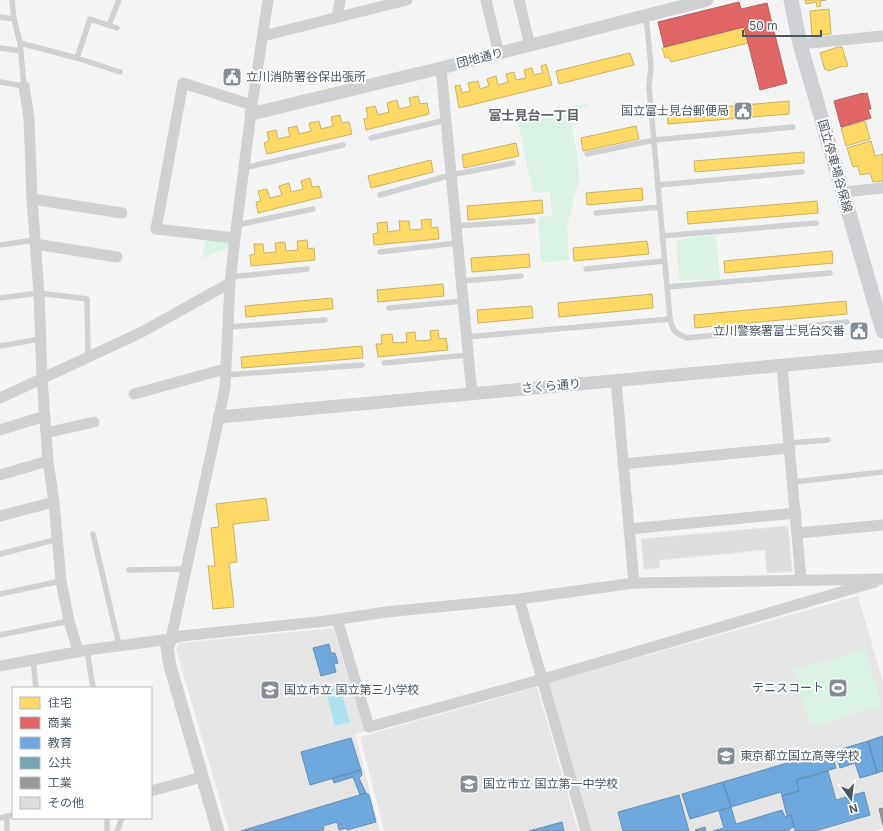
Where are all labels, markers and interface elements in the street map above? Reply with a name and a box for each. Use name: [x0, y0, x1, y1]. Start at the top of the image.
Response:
scale bar: [743, 12, 821, 38]
text: 50 m: [749, 18, 778, 33]
street label: 団地通り: [455, 44, 505, 71]
public building icon: 立川消防署谷保出張所: [221, 66, 243, 88]
place label: 立川消防署谷保出張所: [246, 69, 366, 84]
public building icon: 国立富士見台郵便局: [732, 100, 754, 122]
place label: 国立富士見台郵便局: [621, 103, 729, 118]
district label: 富士見台一丁目: [488, 107, 580, 123]
street label: 国立停車場谷保線: [815, 118, 856, 214]
public building icon: 立川警察署富士見台交番: [848, 320, 870, 342]
place label: 立川警察署富士見台交番: [713, 323, 845, 338]
street label: さくら通り: [520, 375, 582, 396]
sports icon: テニスコート: [827, 677, 849, 699]
school or university icon: 国立市立 国立第三小学校: [259, 679, 281, 701]
place label: テニスコート: [752, 680, 824, 695]
place label: 国立市立 国立第三小学校: [284, 682, 419, 697]
legend: [12, 687, 152, 819]
text: 住宅: [48, 695, 72, 710]
text: 商業: [48, 715, 72, 730]
text: 教育: [48, 735, 72, 750]
school or university icon: 東京都立国立高等学校: [715, 745, 737, 767]
place label: 東京都立国立高等学校: [740, 748, 860, 763]
text: 公共: [48, 755, 72, 770]
school or university icon: 国立市立 国立第一中学校: [458, 773, 480, 795]
text: 工業: [48, 775, 72, 790]
place label: 国立市立 国立第一中学校: [483, 776, 618, 791]
north arrow: [831, 779, 871, 819]
text: その他: [48, 795, 84, 810]
text: N: [848, 801, 859, 817]

